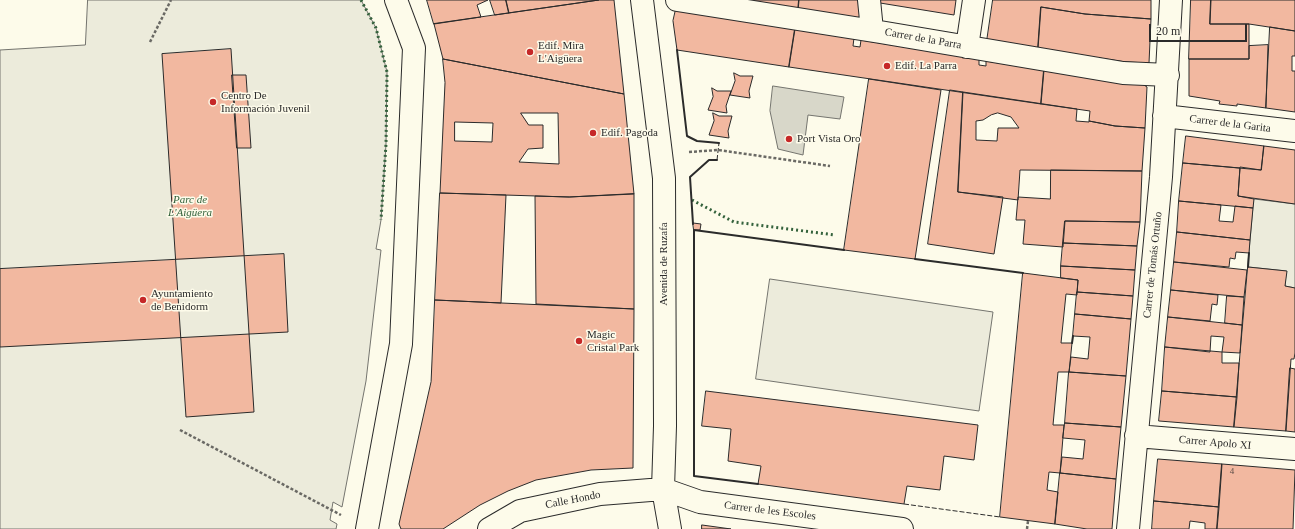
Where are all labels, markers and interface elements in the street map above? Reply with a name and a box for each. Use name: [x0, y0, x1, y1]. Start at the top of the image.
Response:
scale bar: [1151, 16, 1249, 42]
text: 20 m: [1156, 24, 1180, 38]
street label: Carrer de la Parra: [884, 26, 962, 52]
place label: Edif. Mira L'Aigüera: [538, 39, 584, 65]
marker: Edif. Mira L'Aigüera: [525, 47, 535, 57]
place label: Edif. La Parra: [895, 59, 957, 73]
marker: Edif. La Parra: [882, 61, 892, 71]
place label: Centro De Información Juvenil: [221, 89, 310, 115]
marker: Centro De Información Juvenil: [208, 97, 218, 107]
street label: Carrer de la Garita: [1188, 112, 1272, 136]
place label: Edif. Pagoda: [601, 126, 658, 140]
marker: Edif. Pagoda: [588, 128, 598, 138]
place label: Port Vista Oro: [797, 132, 861, 146]
marker: Port Vista Oro: [784, 134, 794, 144]
park label: Parc de L'Aigüera: [168, 193, 212, 219]
street label: Carrer de Tomás Ortuño: [1141, 211, 1165, 319]
street label: Avenida de Ruzafa: [657, 222, 671, 306]
place label: Ayuntamiento de Benidorm: [151, 287, 213, 313]
marker: Ayuntamiento de Benidorm: [138, 295, 148, 305]
place label: Magic Cristal Park: [587, 328, 639, 354]
marker: Magic Cristal Park: [574, 336, 584, 346]
street label: Carrer Apolo XI: [1178, 433, 1252, 453]
house number: 4: [1230, 467, 1234, 477]
street label: Calle Hondo: [544, 488, 602, 512]
street label: Carrer de les Escoles: [723, 499, 817, 523]

